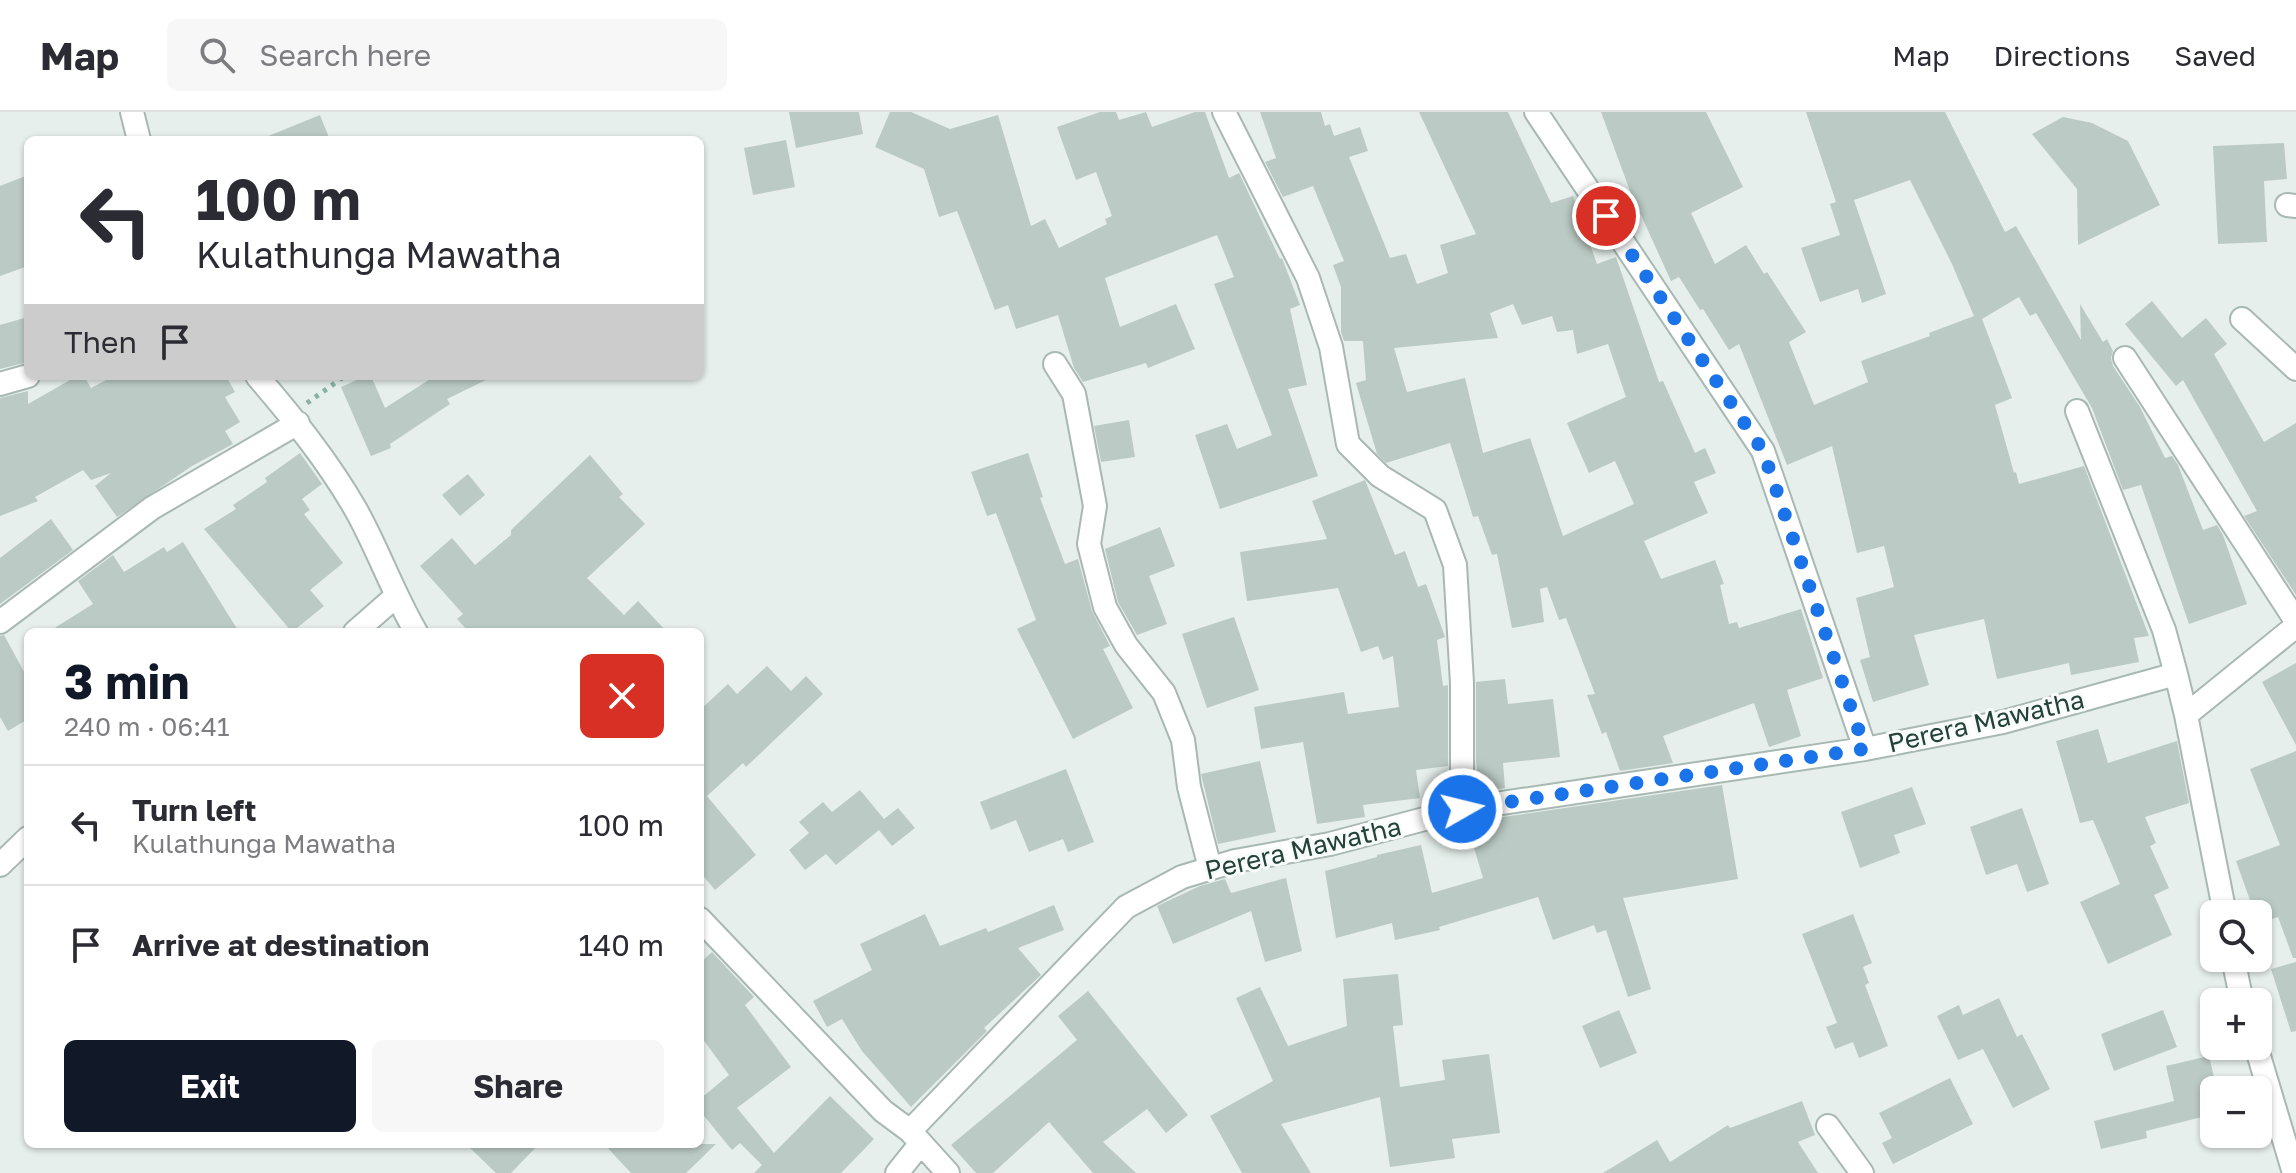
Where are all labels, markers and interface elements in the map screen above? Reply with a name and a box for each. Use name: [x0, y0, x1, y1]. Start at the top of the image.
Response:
search box: [167, 19, 727, 91]
text: Map: [40, 33, 119, 78]
icon: search: [195, 33, 239, 77]
text: Search here: [259, 37, 431, 73]
text: Map: [1892, 39, 1949, 72]
text: Directions: [1993, 39, 2130, 72]
text: Saved: [2174, 39, 2256, 72]
text: 100 m: [196, 165, 361, 232]
icon: left: [64, 168, 168, 272]
pin: [1572, 182, 1640, 250]
icon: arrive: [1584, 194, 1628, 238]
text: Kulathunga Mawatha: [196, 233, 562, 276]
icon: arrive: [153, 320, 197, 364]
text: Then: [64, 324, 137, 360]
text: 3 min: [64, 652, 189, 710]
button: close: [580, 654, 664, 738]
street label: Perera Mawatha: [1885, 683, 2087, 759]
text: 240 m · 06:41: [64, 711, 230, 742]
position arrow: [1420, 767, 1504, 851]
text: Turn left: [132, 792, 257, 828]
icon: left: [64, 803, 108, 847]
text: 100 m: [578, 807, 664, 843]
street label: Perera Mawatha: [1202, 810, 1404, 886]
text: Kulathunga Mawatha: [132, 828, 396, 859]
map controls: [2200, 900, 2272, 1148]
button: search: [2200, 900, 2272, 972]
icon: arrive: [64, 923, 108, 967]
text: Arrive at destination: [132, 927, 429, 963]
text: 140 m: [579, 927, 664, 963]
button: +: [2200, 988, 2272, 1060]
button: Exit: [64, 1040, 356, 1132]
button: Share: [372, 1040, 664, 1132]
button: −: [2200, 1076, 2272, 1148]

